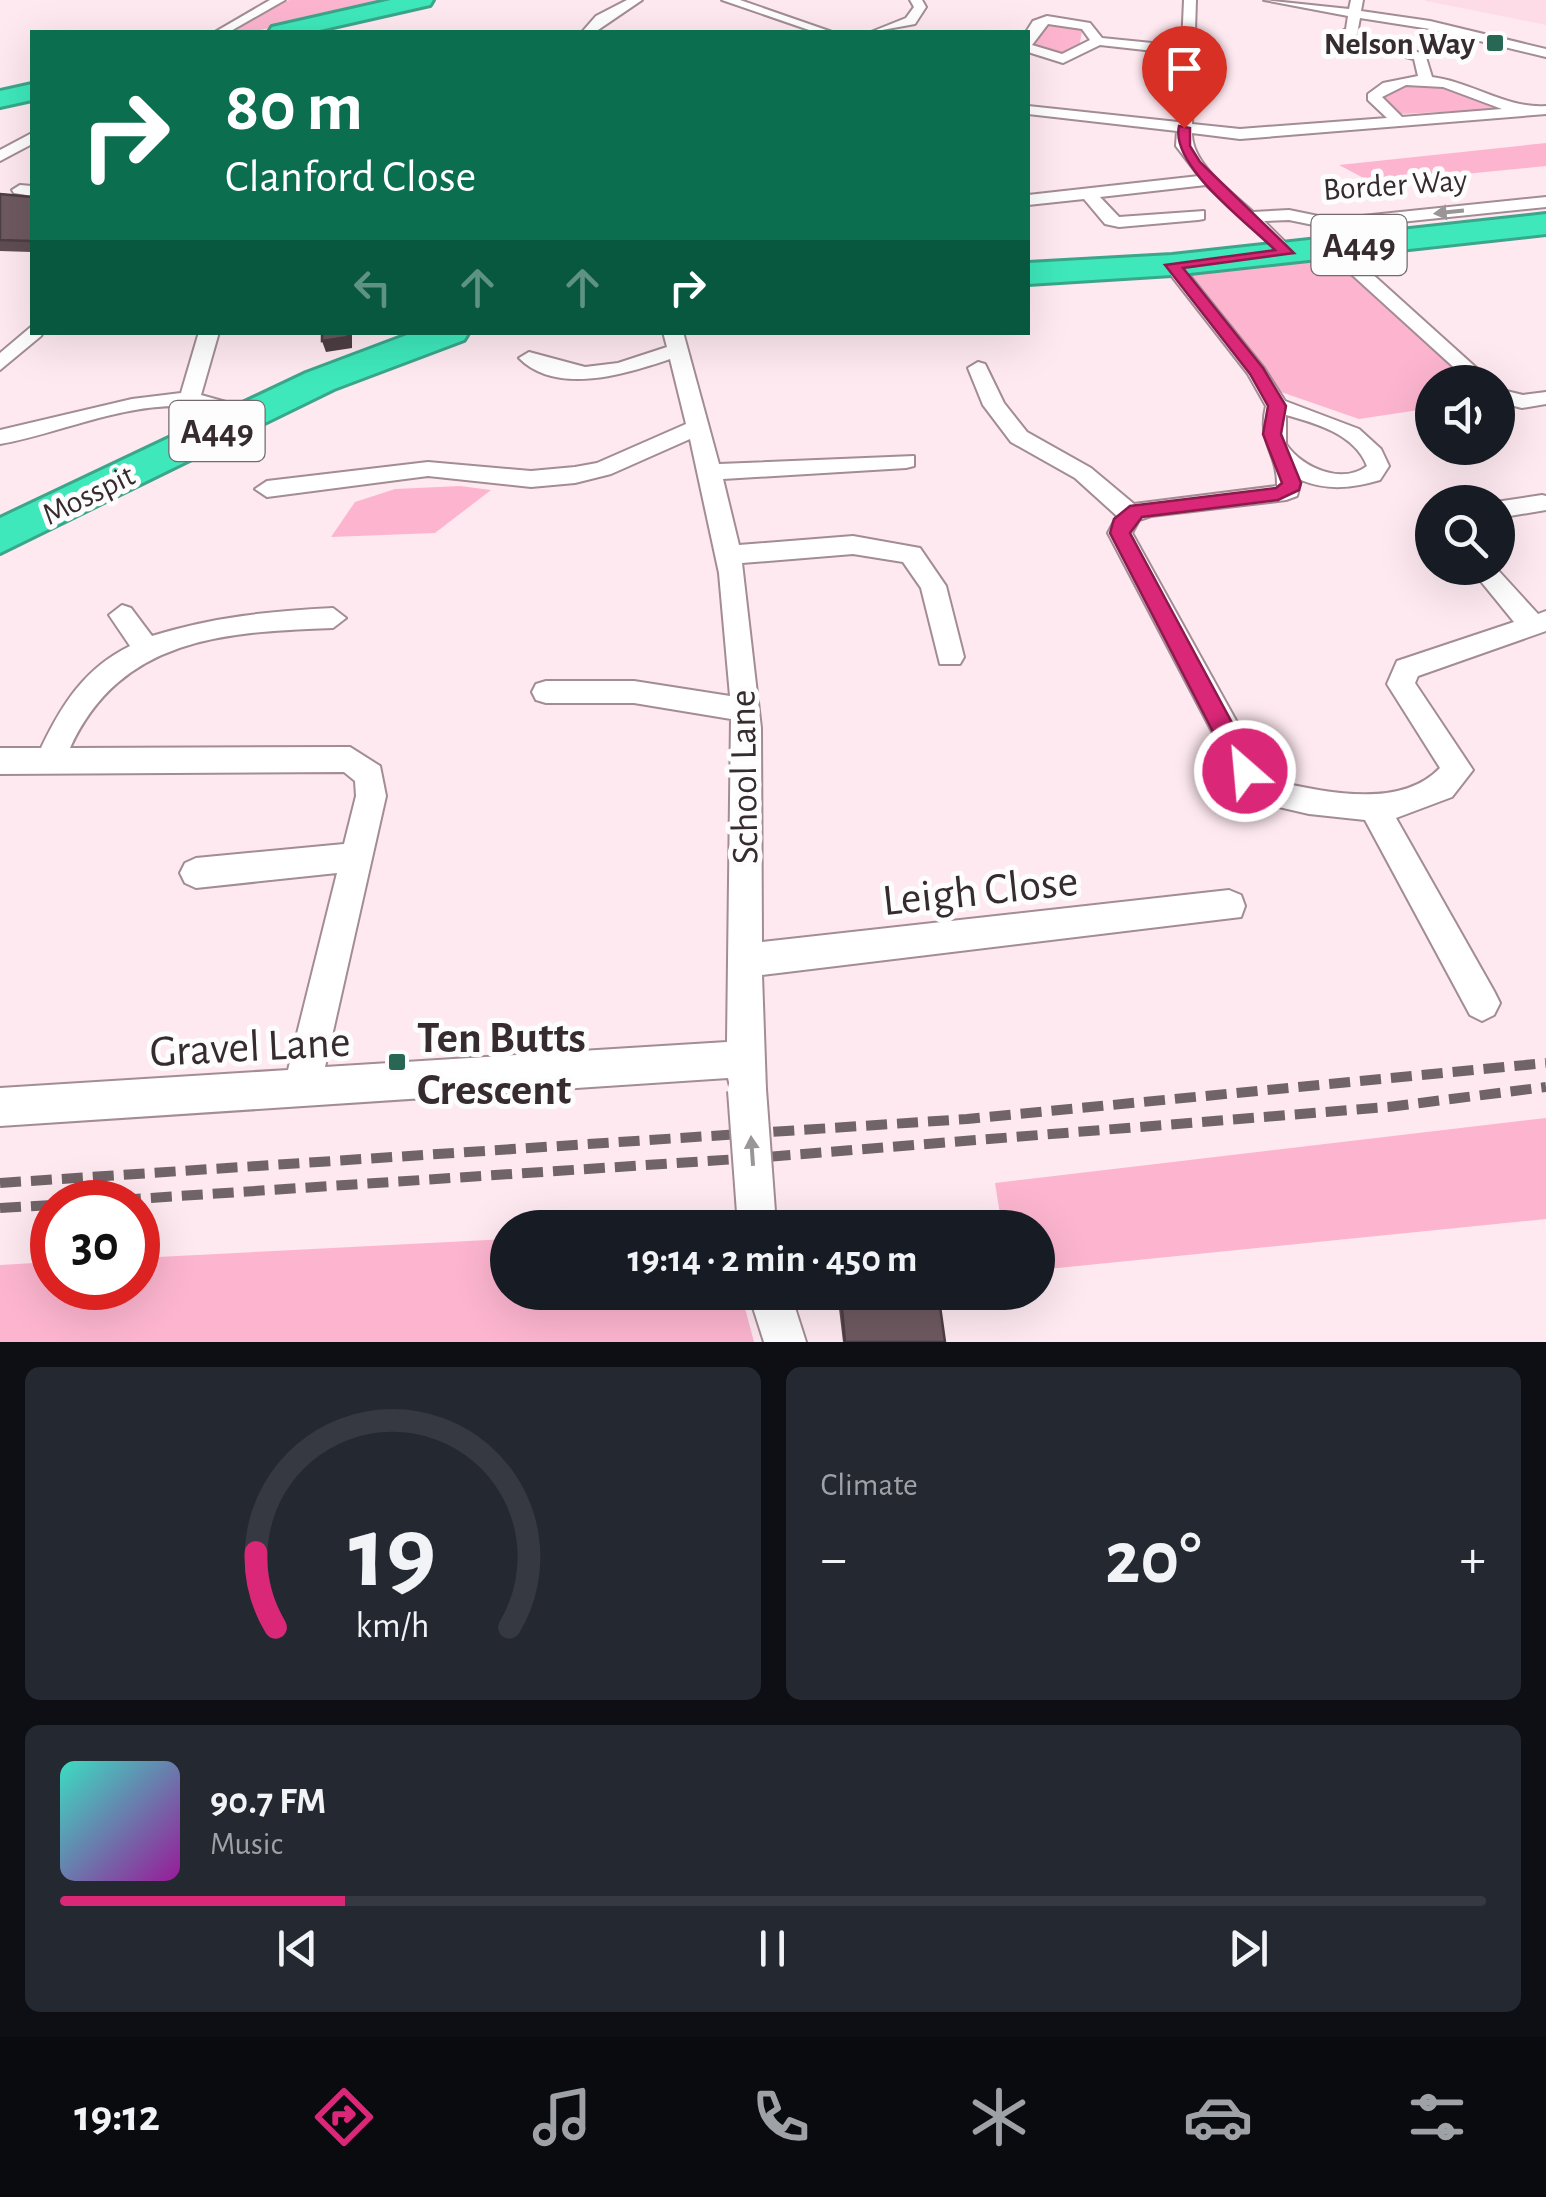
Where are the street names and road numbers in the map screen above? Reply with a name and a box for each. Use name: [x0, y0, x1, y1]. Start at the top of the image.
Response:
street label: Border Way: [1322, 164, 1469, 206]
road number: A449: [1312, 215, 1406, 275]
road number: A449: [170, 401, 264, 461]
street label: Mosspit: [37, 459, 140, 531]
street label: School Lane: [724, 689, 766, 865]
street label: Leigh Close: [880, 859, 1080, 924]
street label: Gravel Lane: [149, 1020, 352, 1075]

